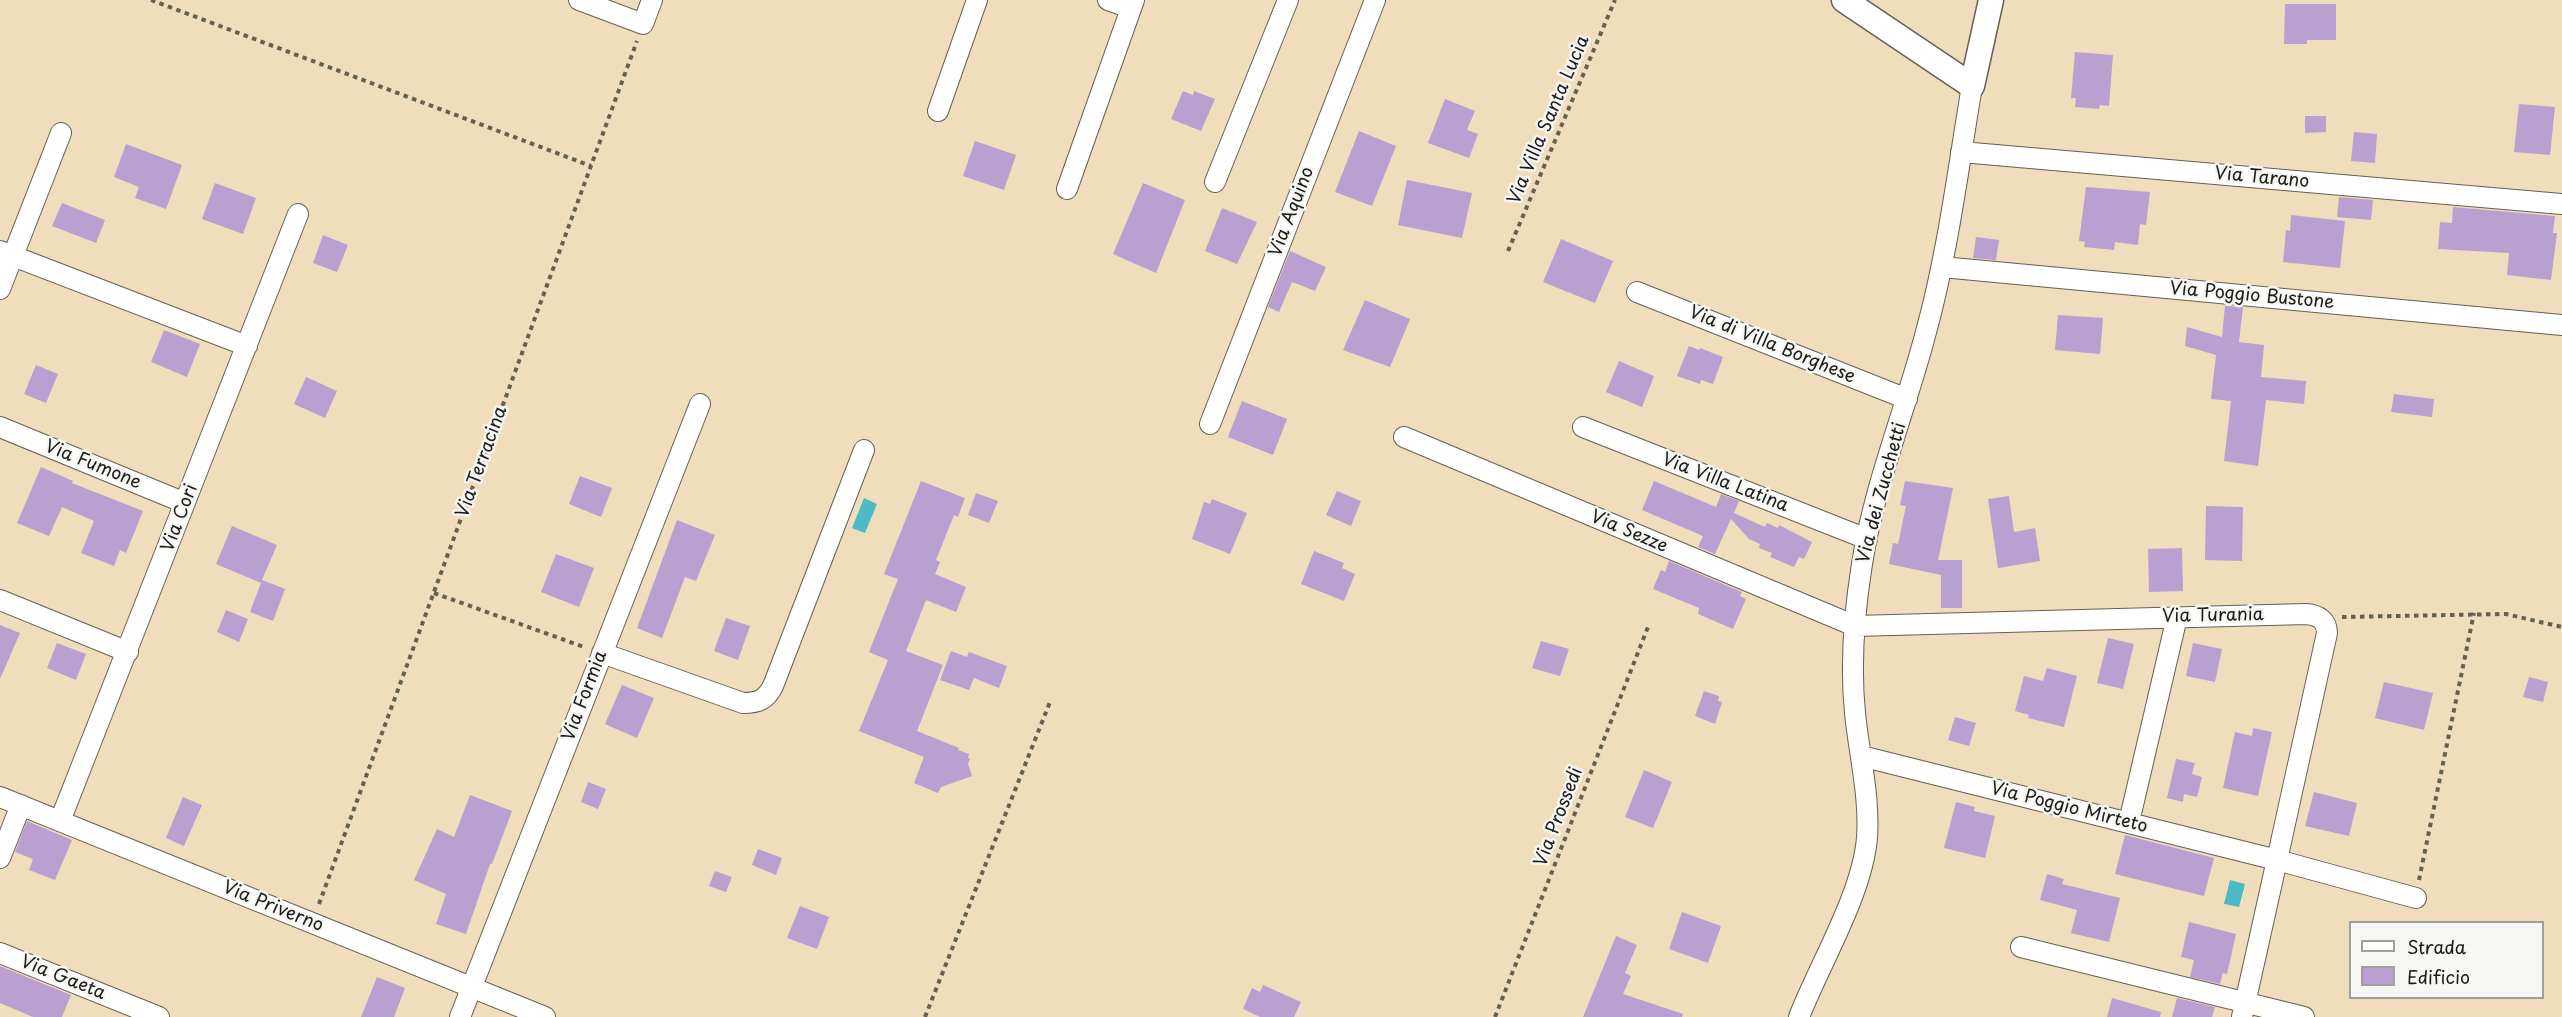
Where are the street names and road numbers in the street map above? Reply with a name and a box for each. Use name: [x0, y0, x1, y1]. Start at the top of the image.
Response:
street label: Via Villa Santa Lucia: [1504, 32, 1594, 208]
street label: Via Tarano: [2214, 163, 2310, 193]
street label: Via Aquino: [1265, 164, 1319, 260]
street label: Via Poggio Bustone: [2169, 278, 2335, 314]
street label: Via di Villa Borghese: [1686, 302, 1858, 388]
street label: Via Terracina: [452, 404, 512, 520]
street label: Via dei Zucchetti: [1853, 420, 1911, 566]
street label: Via Fumone: [42, 436, 144, 494]
street label: Via Villa Latina: [1659, 449, 1791, 517]
street label: Via Cori: [157, 481, 203, 555]
street label: Via Sezze: [1587, 506, 1671, 558]
street label: Via Turania: [2162, 604, 2264, 628]
street label: Via Formia: [558, 648, 612, 744]
street label: Via Prossedi: [1530, 764, 1588, 870]
street label: Via Poggio Mirteto: [1988, 778, 2150, 838]
street label: Via Priverno: [220, 877, 326, 937]
street label: Via Gaeta: [17, 951, 109, 1005]

